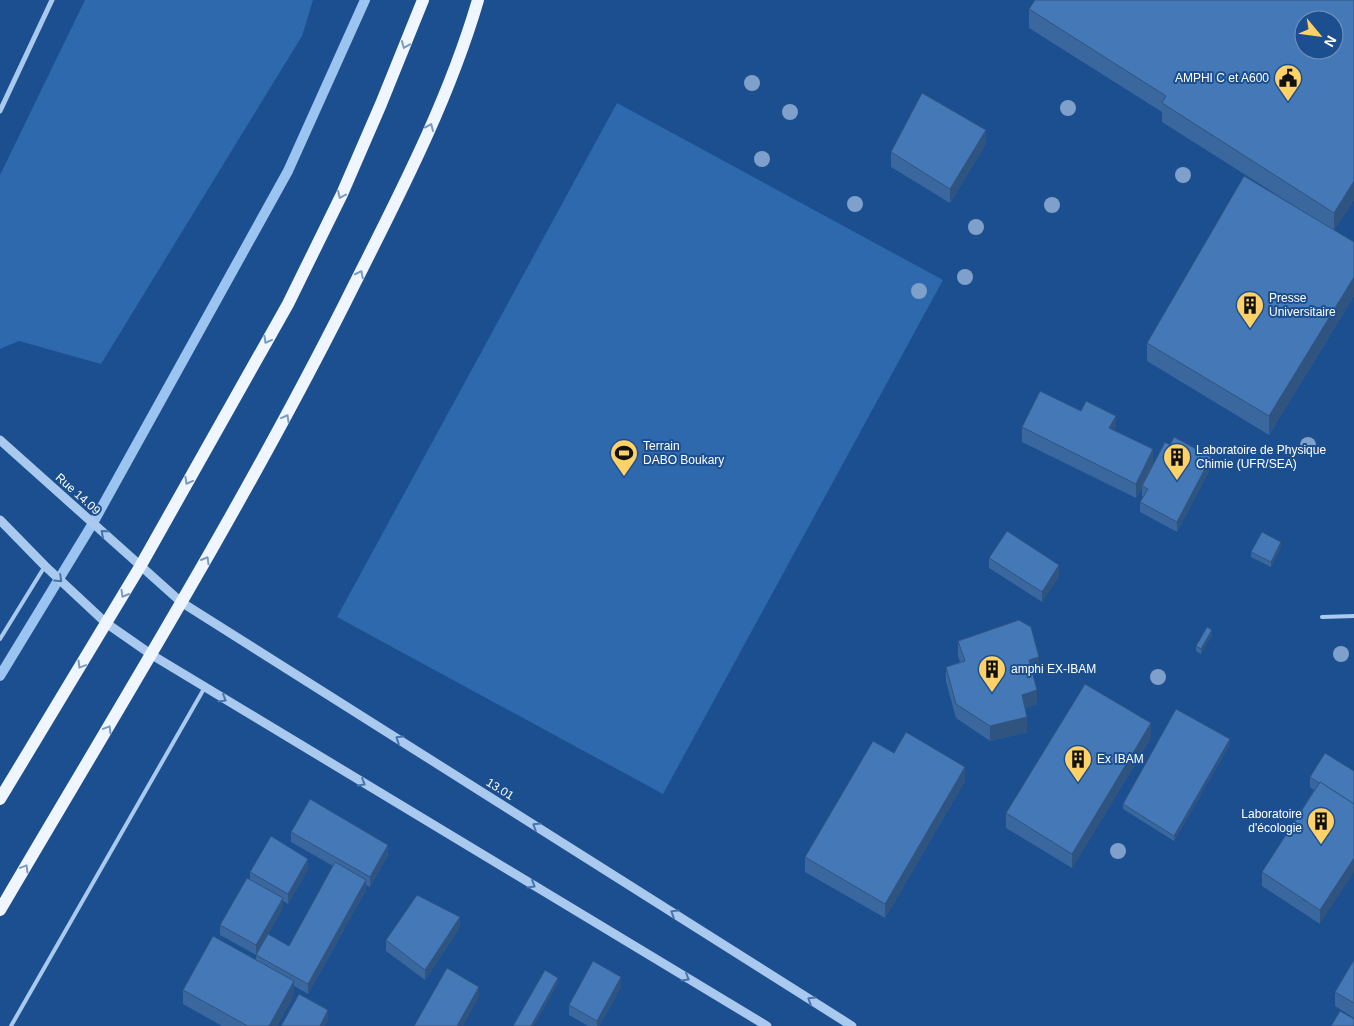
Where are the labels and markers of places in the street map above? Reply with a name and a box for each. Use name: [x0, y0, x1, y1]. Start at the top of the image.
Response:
public building icon: AMPHI C et A600: [1273, 63, 1303, 102]
place label: AMPHI C et A600: [1175, 71, 1269, 85]
building icon: Presse Universitaire: [1235, 290, 1265, 329]
place label: Presse Universitaire: [1269, 291, 1336, 319]
sports icon: Terrain DABO Boukary: [609, 438, 639, 477]
place label: Terrain DABO Boukary: [643, 439, 724, 467]
building icon: Laboratoire de Physique Chimie (UFR/SEA): [1162, 442, 1192, 481]
place label: Laboratoire de Physique Chimie (UFR/SEA): [1196, 443, 1326, 471]
building icon: amphi EX-IBAM: [977, 654, 1007, 693]
place label: amphi EX-IBAM: [1011, 662, 1096, 676]
building icon: Ex IBAM: [1063, 744, 1093, 783]
place label: Ex IBAM: [1097, 752, 1144, 766]
building icon: Laboratoire d'écologie: [1306, 806, 1336, 845]
place label: Laboratoire d'écologie: [1241, 807, 1302, 835]

